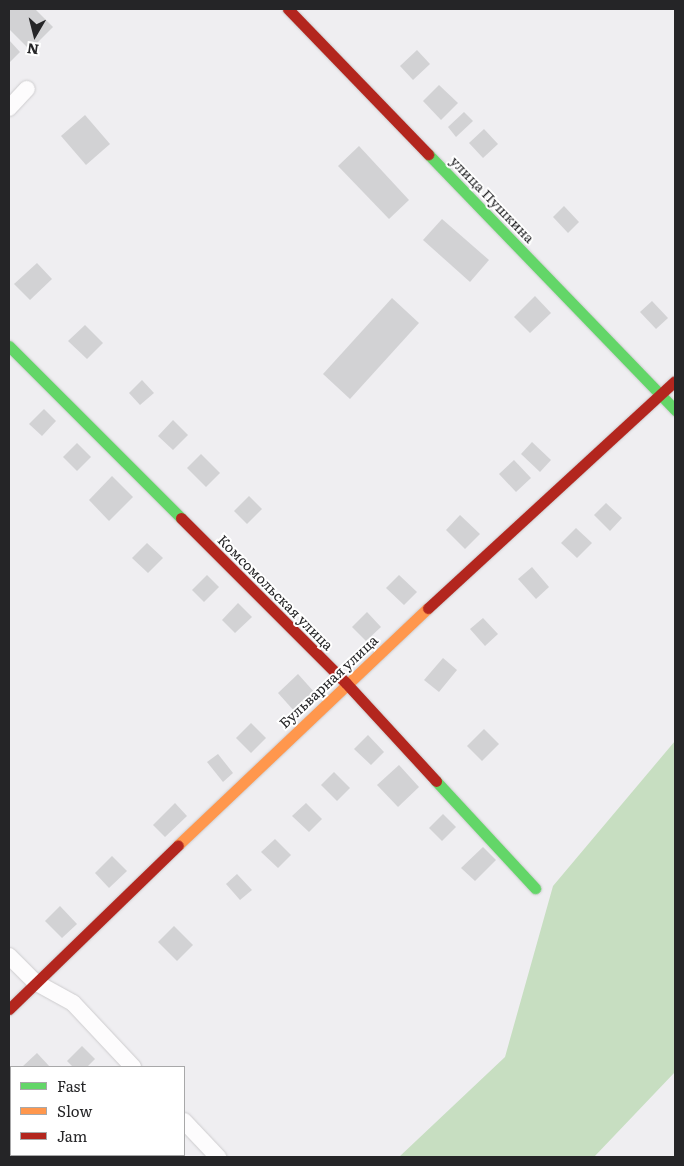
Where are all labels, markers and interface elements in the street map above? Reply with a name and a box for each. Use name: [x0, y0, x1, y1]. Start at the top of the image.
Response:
north arrow: [10, 10, 60, 60]
text: N: [26, 39, 40, 61]
street label: улица Пушкина: [447, 152, 539, 246]
street label: Комсомольская улица: [215, 531, 337, 653]
street label: Бульварная улица: [275, 631, 381, 731]
legend: [10, 1066, 185, 1156]
text: Fast: [57, 1074, 86, 1097]
text: Slow: [57, 1099, 92, 1122]
text: Jam: [57, 1124, 87, 1147]

